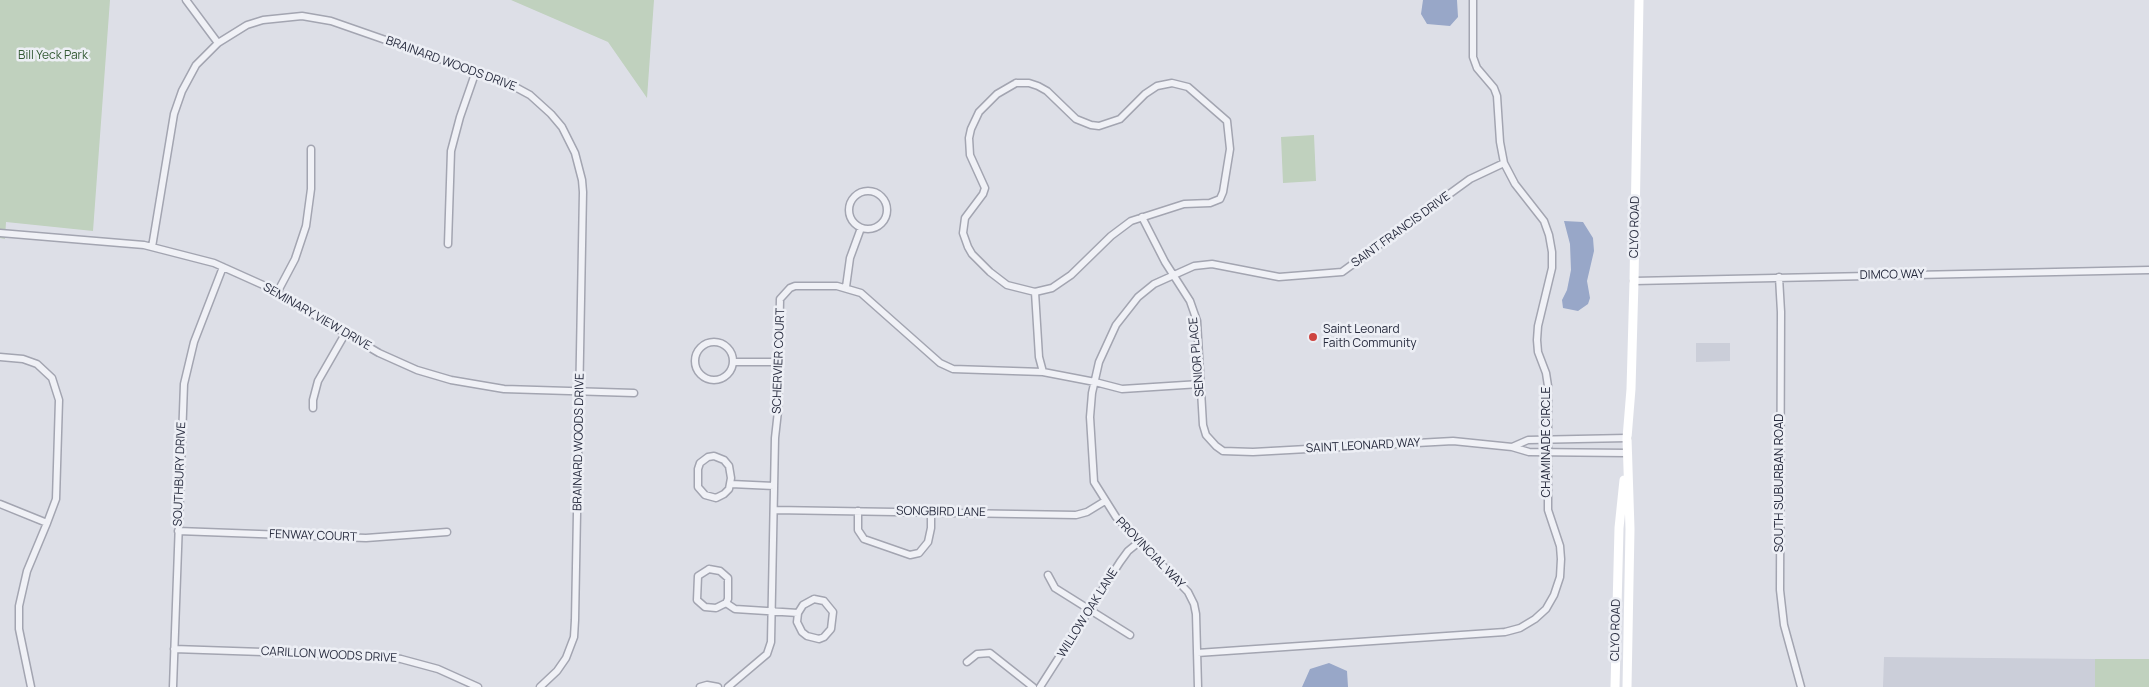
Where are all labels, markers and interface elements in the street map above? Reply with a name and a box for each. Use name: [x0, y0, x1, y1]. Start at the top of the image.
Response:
street label: BRAINARD WOODS DRIVE: [384, 34, 518, 94]
park label: Bill Yeck Park: [18, 49, 88, 63]
street label: SAINT FRANCIS DRIVE: [1349, 189, 1453, 271]
street label: CLYO ROAD: [1627, 196, 1643, 258]
street label: DIMCO WAY: [1860, 267, 1924, 283]
street label: SEMINARY VIEW DRIVE: [260, 280, 374, 354]
street label: SCHERVIER COURT: [770, 308, 788, 414]
street label: SENIOR PLACE: [1186, 316, 1208, 398]
place label: Saint Leonard Faith Community: [1323, 323, 1417, 351]
marker: Saint Leonard Faith Community: [1307, 331, 1319, 343]
street label: BRAINARD WOODS DRIVE: [571, 373, 587, 511]
street label: CHAMINADE CIRCLE: [1540, 387, 1554, 497]
street label: SOUTH SUBURBAN ROAD: [1773, 414, 1787, 552]
street label: SOUTHBURY DRIVE: [171, 421, 189, 527]
street label: SAINT LEONARD WAY: [1305, 436, 1421, 456]
street label: SONGBIRD LANE: [896, 504, 986, 520]
street label: PROVINCIAL WAY: [1113, 515, 1187, 591]
street label: FENWAY COURT: [269, 527, 357, 545]
street label: WILLOW OAK LANE: [1055, 566, 1121, 660]
street label: CLYO ROAD: [1608, 599, 1624, 661]
street label: CARILLON WOODS DRIVE: [261, 644, 397, 666]

